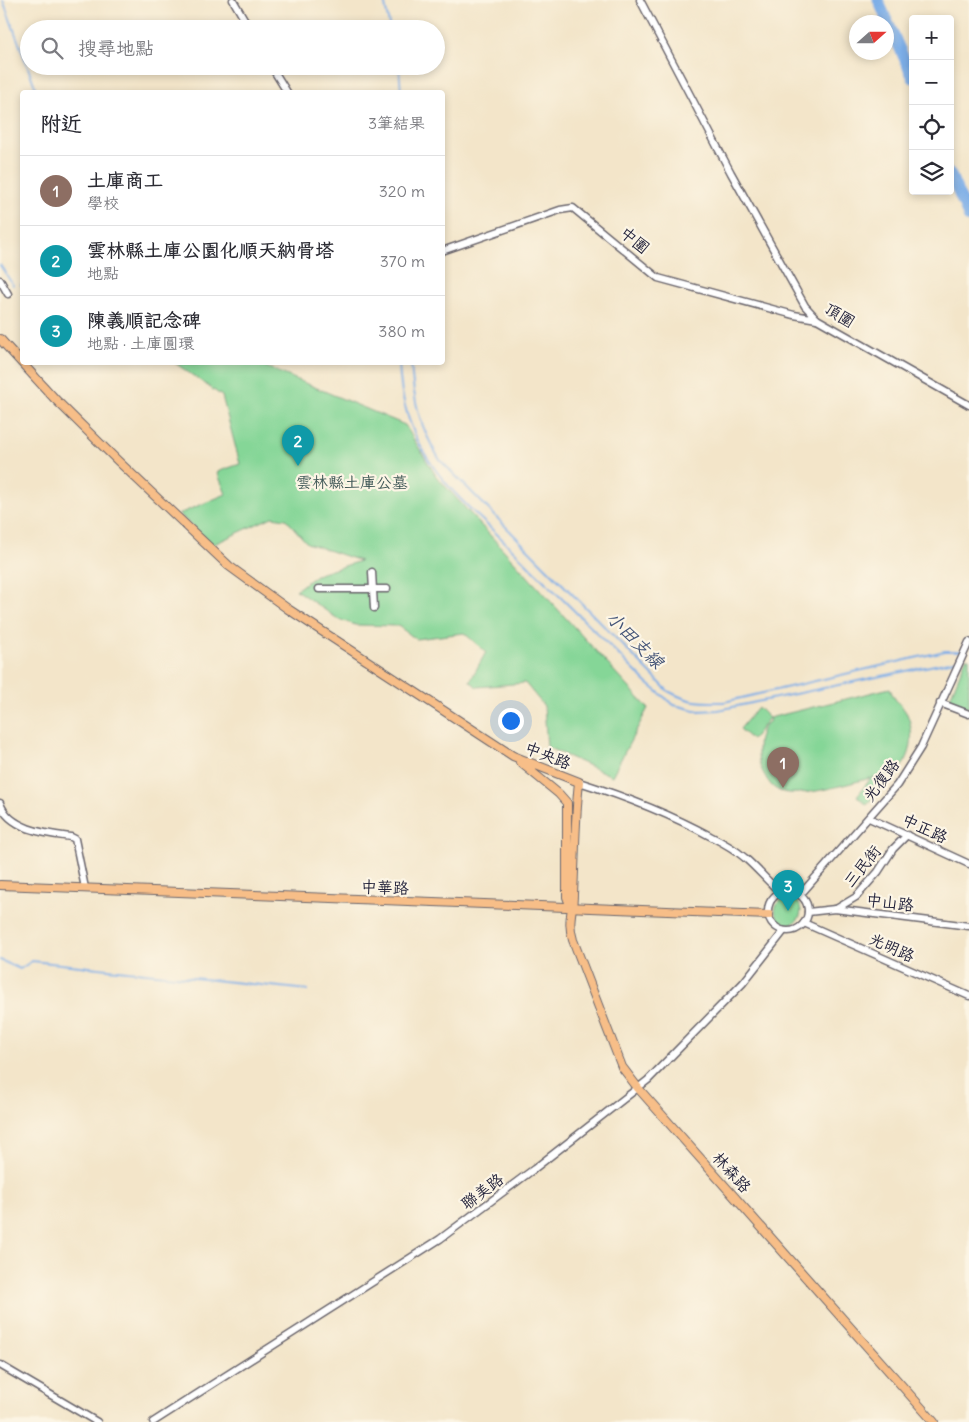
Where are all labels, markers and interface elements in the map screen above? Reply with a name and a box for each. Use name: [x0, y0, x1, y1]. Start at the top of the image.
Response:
north arrow: [849, 15, 894, 60]
map controls: [909, 15, 954, 195]
button: +: [909, 15, 954, 60]
search box: [20, 20, 445, 75]
icon: search: [38, 34, 66, 62]
text: 搜尋地點: [78, 36, 154, 60]
button: −: [909, 60, 954, 105]
button: locate: [909, 105, 954, 150]
text: 附近: [40, 110, 82, 137]
text: 3筆結果: [368, 113, 425, 133]
button: layers: [909, 150, 954, 195]
text: 土庫商工: [87, 168, 163, 192]
text: 1: [53, 181, 59, 201]
text: 320 m: [379, 181, 425, 201]
text: 學校: [87, 193, 119, 213]
street label: 中圍: [616, 222, 654, 258]
text: 雲林縣土庫公園化順天納骨塔: [87, 238, 334, 262]
text: 2: [52, 251, 60, 271]
text: 370 m: [380, 251, 425, 271]
text: 地點: [87, 263, 119, 283]
street label: 頂圍: [821, 298, 859, 332]
text: 陳義順記念碑: [87, 308, 201, 332]
text: 3: [51, 321, 61, 341]
text: 380 m: [378, 321, 425, 341]
text: 地點 · 土庫圓環: [87, 333, 194, 353]
pin: 2: [282, 425, 314, 466]
park label: 雲林縣土庫公墓: [296, 472, 408, 492]
water label: 小田支線: [602, 606, 670, 674]
your location: [498, 708, 524, 734]
street label: 中央路: [522, 737, 574, 773]
pin: 1: [767, 747, 799, 788]
street label: 光復路: [859, 755, 903, 805]
street label: 中正路: [899, 809, 951, 847]
street label: 三民街: [839, 841, 885, 891]
pin: 3: [772, 870, 804, 911]
street label: 中華路: [361, 876, 409, 898]
street label: 中山路: [865, 889, 915, 915]
street label: 光明路: [866, 928, 918, 966]
street label: 林森路: [709, 1147, 755, 1197]
street label: 聯美路: [457, 1169, 507, 1213]

